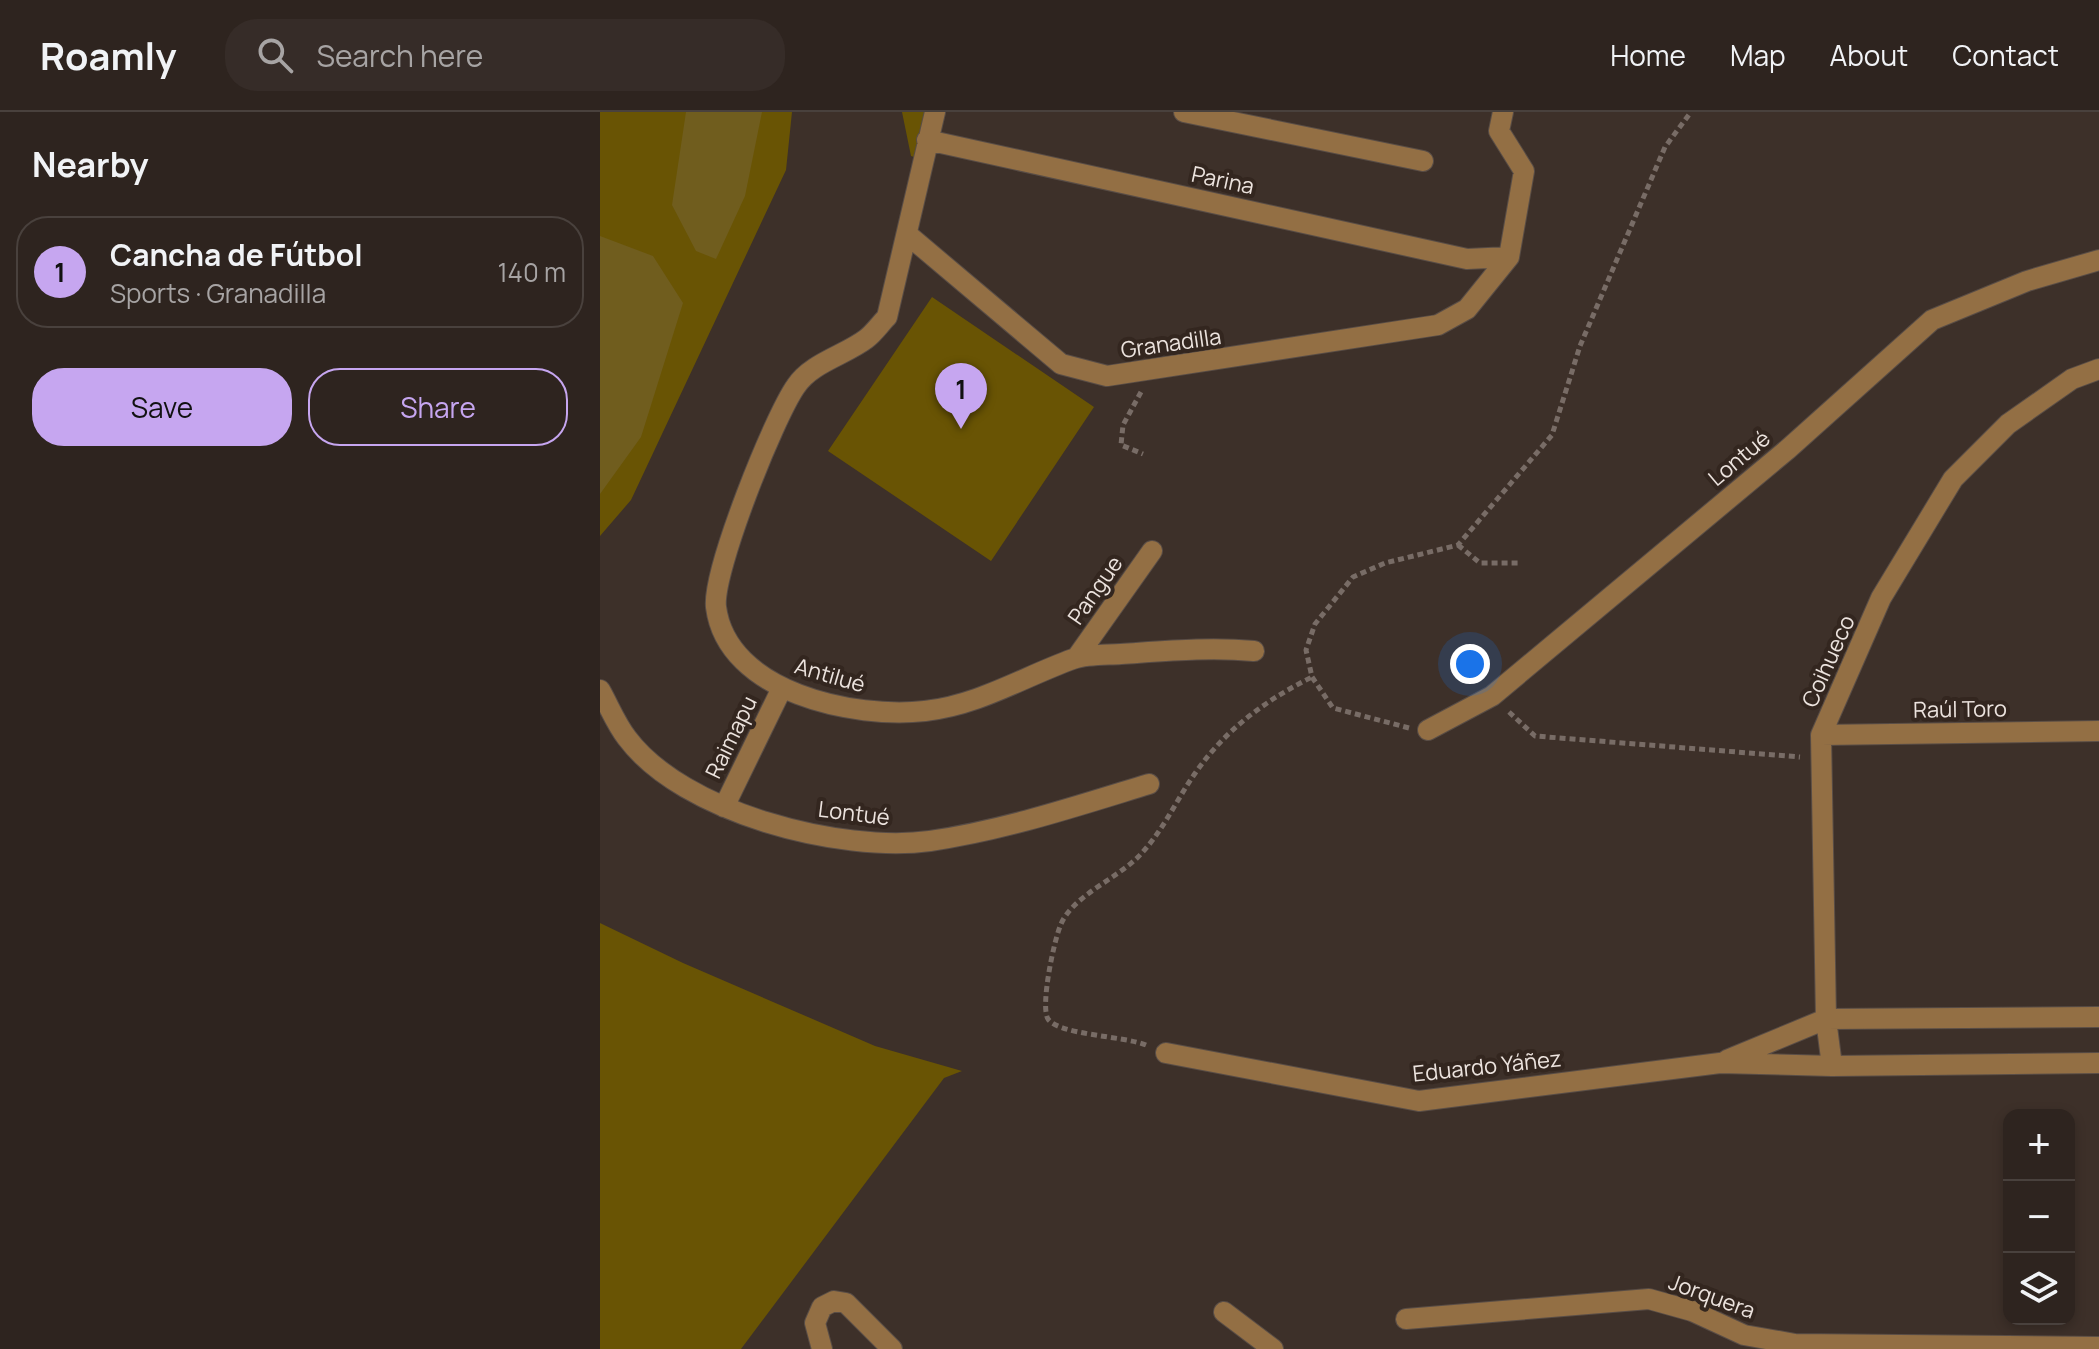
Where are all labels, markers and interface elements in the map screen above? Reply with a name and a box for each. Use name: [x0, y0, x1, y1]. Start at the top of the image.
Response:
search box: [225, 19, 785, 91]
text: Roamly: [40, 29, 177, 81]
icon: search: [253, 33, 297, 77]
text: Search here: [317, 35, 483, 76]
text: Home: [1610, 36, 1686, 74]
text: Map: [1730, 36, 1786, 74]
text: About: [1830, 36, 1908, 74]
text: Contact: [1952, 36, 2059, 74]
text: Nearby: [32, 141, 148, 187]
street label: Parina: [1189, 159, 1257, 201]
text: Cancha de Fútbol: [110, 234, 363, 275]
text: 1: [54, 254, 66, 290]
text: 140 m: [497, 254, 566, 290]
text: Sports · Granadilla: [110, 275, 326, 311]
street label: Granadilla: [1119, 321, 1223, 365]
pin: 1: [935, 363, 987, 429]
button: Save: [32, 368, 292, 446]
button: Share: [308, 368, 568, 446]
street label: Lontué: [1702, 423, 1776, 493]
street label: Pangue: [1061, 550, 1129, 630]
street label: Coihueco: [1794, 610, 1862, 712]
your location: [1450, 644, 1490, 684]
street label: Antilué: [791, 651, 869, 699]
street label: Raimapu: [698, 691, 764, 783]
street label: Raúl Toro: [1913, 693, 2007, 725]
street label: Lontué: [816, 794, 892, 832]
street label: Eduardo Yáñez: [1411, 1043, 1563, 1089]
map controls: [2003, 1109, 2075, 1325]
button: +: [2003, 1109, 2075, 1181]
button: −: [2003, 1181, 2075, 1253]
button: layers: [2003, 1253, 2075, 1325]
street label: Jorquera: [1665, 1267, 1759, 1325]

